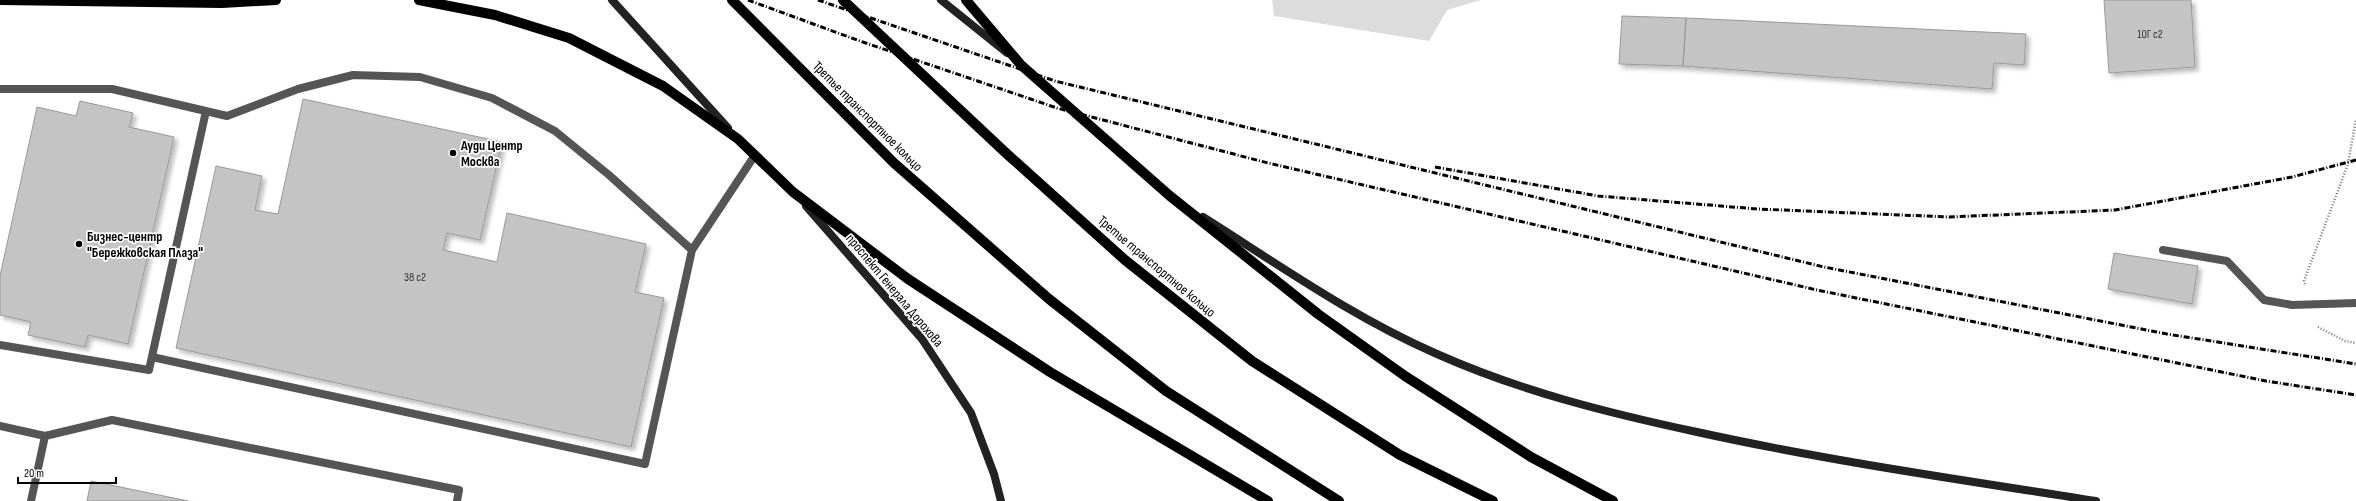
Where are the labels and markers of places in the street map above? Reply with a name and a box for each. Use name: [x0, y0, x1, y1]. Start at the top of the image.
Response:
place label: Ауди Центр Москва: [460, 137, 523, 170]
marker: Ауди Центр Москва: [448, 148, 458, 158]
place label: Бизнес-центр "Бережковская Плаза": [87, 228, 203, 261]
marker: Бизнес-центр "Бережковская Плаза": [74, 239, 84, 249]

